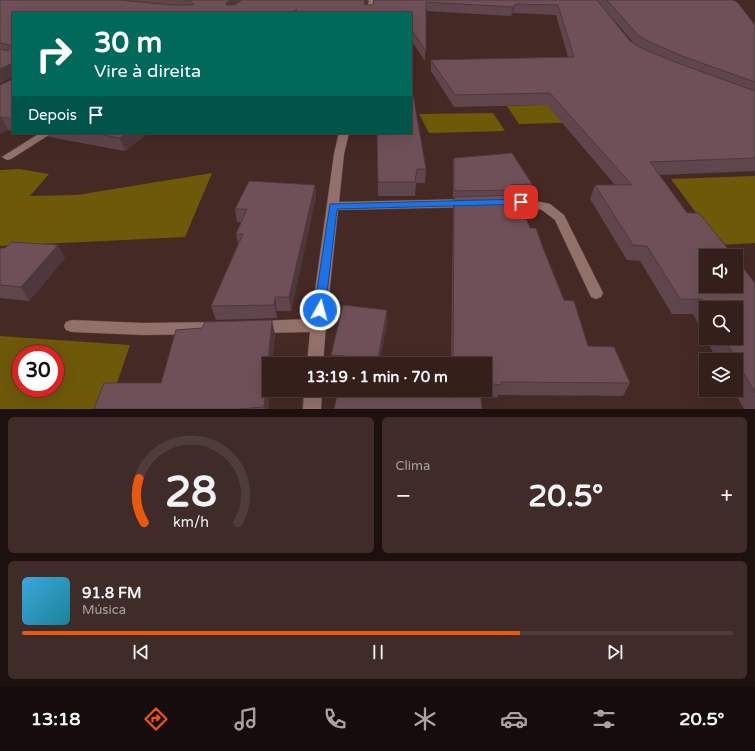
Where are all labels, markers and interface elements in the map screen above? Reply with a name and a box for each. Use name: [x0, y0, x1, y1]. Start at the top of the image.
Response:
text: 30 m: [94, 26, 162, 60]
icon: right: [28, 28, 80, 80]
text: Vire à direita: [94, 60, 201, 82]
icon: arrive: [85, 104, 107, 126]
text: Depois: [28, 106, 77, 124]
pin: [504, 185, 538, 219]
icon: arrive: [510, 191, 532, 213]
map controls: [699, 249, 743, 397]
button: sound: [699, 249, 743, 293]
position arrow: [299, 289, 341, 331]
button: search: [699, 301, 743, 345]
speed limit sign: 30: [12, 345, 64, 397]
button: layers: [699, 353, 743, 397]
text: 13:19 · 1 min · 70 m: [306, 368, 448, 386]
text: Clima: [396, 458, 430, 474]
text: 28: [165, 468, 217, 518]
text: 20.5°: [528, 478, 603, 515]
text: −: [396, 483, 411, 509]
text: +: [721, 483, 733, 509]
text: km/h: [173, 514, 209, 531]
text: 91.8 FM: [82, 584, 142, 602]
text: Música: [82, 602, 126, 618]
icon: previous: [130, 641, 152, 663]
icon: pause: [367, 641, 389, 663]
icon: next: [604, 641, 626, 663]
icon: directions: [142, 705, 170, 733]
icon: music: [232, 705, 260, 733]
icon: phone: [321, 705, 349, 733]
icon: climate: [411, 705, 439, 733]
icon: car: [500, 705, 528, 733]
icon: filters: [590, 705, 618, 733]
text: 13:18: [31, 708, 81, 730]
text: 20.5°: [679, 708, 724, 730]

